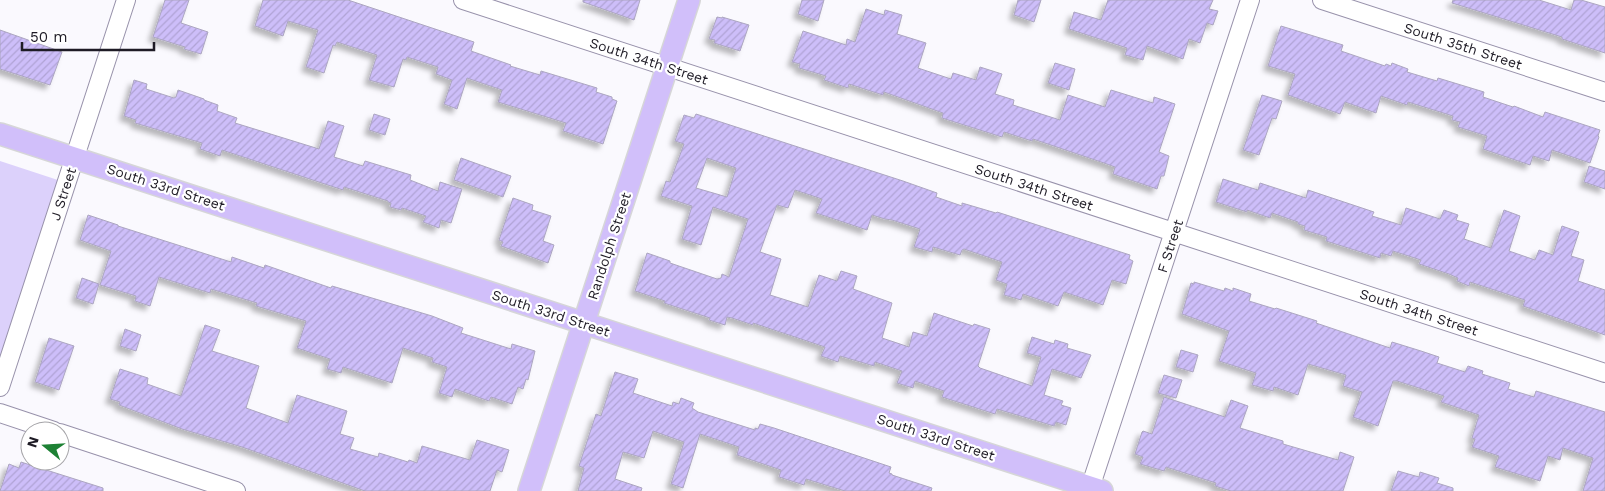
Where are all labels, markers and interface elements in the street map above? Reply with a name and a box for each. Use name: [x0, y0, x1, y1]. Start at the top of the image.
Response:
street label: South 35th Street: [1402, 19, 1524, 73]
scale bar: [22, 20, 155, 52]
text: 50 m: [30, 28, 67, 46]
street label: South 34th Street: [588, 34, 710, 88]
street label: South 33rd Street: [105, 160, 227, 214]
street label: South 34th Street: [973, 160, 1095, 214]
street label: J Street: [47, 165, 79, 223]
street label: Randolph Street: [584, 190, 634, 302]
street label: F Street: [1154, 217, 1186, 275]
street label: South 34th Street: [1358, 285, 1480, 339]
street label: South 33rd Street: [490, 286, 612, 340]
street label: South 33rd Street: [875, 410, 997, 464]
north arrow: [20, 421, 70, 471]
text: N: [23, 435, 42, 449]

